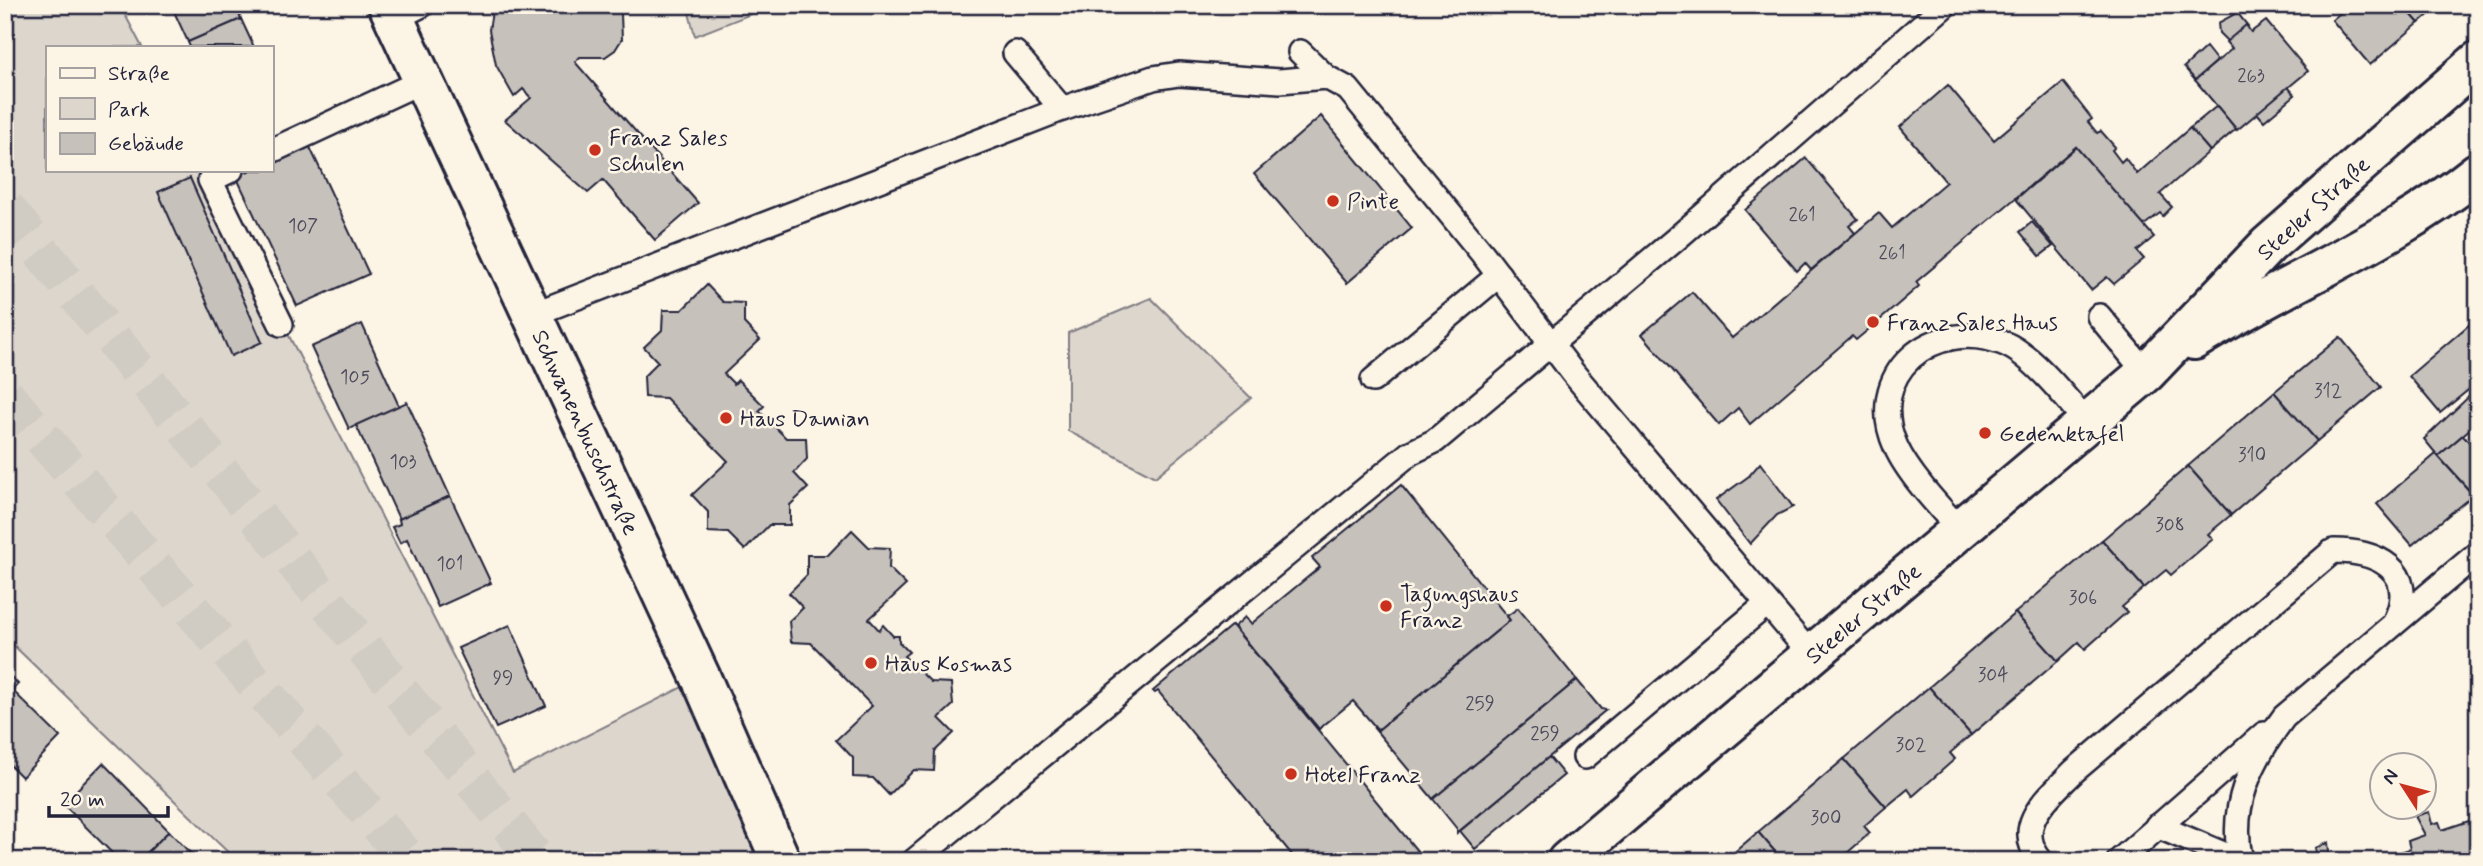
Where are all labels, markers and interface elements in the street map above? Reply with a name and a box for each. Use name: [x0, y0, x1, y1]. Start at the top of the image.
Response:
legend: [46, 46, 273, 172]
text: Straße: [108, 60, 170, 88]
house number: 263: [2237, 64, 2265, 89]
text: Park: [108, 96, 150, 124]
place label: Franz Sales Schulen: [609, 124, 728, 180]
text: Gebäude: [108, 130, 184, 158]
marker: Franz Sales Schulen: [587, 142, 603, 158]
street label: Steeler Straße: [2251, 151, 2377, 268]
place label: Pinte: [1347, 188, 1399, 218]
marker: Pinte: [1325, 193, 1341, 209]
house number: 261: [1788, 203, 1816, 228]
house number: 107: [288, 214, 318, 239]
house number: 261: [1878, 241, 1906, 266]
place label: Franz Sales Haus: [1887, 309, 2058, 339]
marker: Franz Sales Haus: [1865, 314, 1881, 330]
street label: Schwanenbuschstraße: [523, 325, 645, 540]
house number: 105: [340, 365, 370, 390]
house number: 312: [2314, 379, 2342, 404]
place label: Haus Damian: [740, 405, 870, 435]
marker: Haus Damian: [718, 410, 734, 426]
place label: Gedenktafel: [1999, 420, 2124, 450]
marker: Gedenktafel: [1977, 425, 1993, 441]
house number: 310: [2238, 443, 2266, 468]
house number: 103: [389, 450, 417, 475]
house number: 308: [2155, 513, 2185, 538]
house number: 101: [437, 552, 463, 577]
street label: Steeler Straße: [1800, 557, 1928, 672]
place label: Tagungshaus Franz: [1400, 580, 1519, 636]
house number: 306: [2069, 586, 2097, 611]
marker: Tagungshaus Franz: [1378, 598, 1394, 614]
place label: Haus Kosmas: [885, 650, 1012, 680]
marker: Haus Kosmas: [863, 655, 879, 671]
house number: 304: [1978, 663, 2008, 688]
house number: 99: [493, 666, 513, 691]
house number: 259: [1465, 692, 1495, 717]
house number: 259: [1530, 722, 1560, 747]
house number: 302: [1896, 733, 1926, 758]
north arrow: [2368, 750, 2438, 820]
place label: Hotel Franz: [1305, 761, 1421, 791]
text: N: [2377, 764, 2404, 789]
marker: Hotel Franz: [1283, 766, 1299, 782]
scale bar: [49, 775, 168, 819]
text: 20 m: [60, 786, 105, 814]
house number: 300: [1811, 806, 1841, 831]

